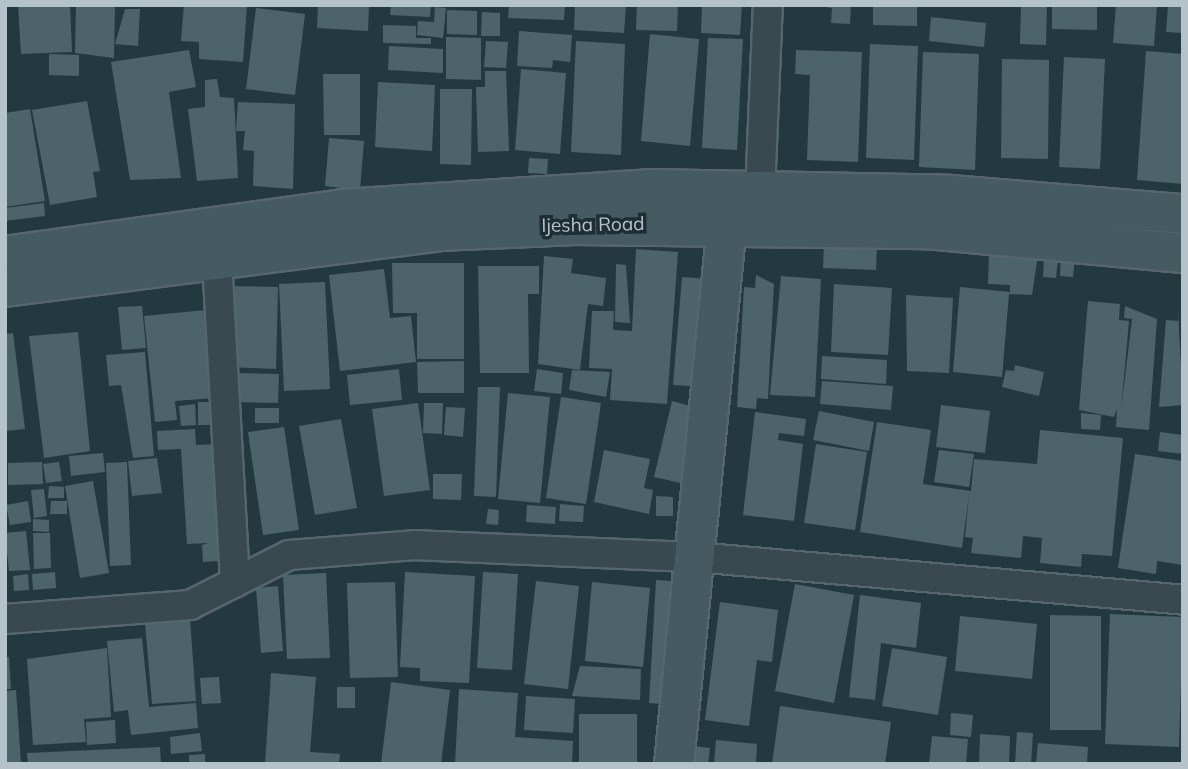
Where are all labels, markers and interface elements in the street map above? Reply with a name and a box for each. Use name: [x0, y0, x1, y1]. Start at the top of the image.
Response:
street label: Ijesha Road: [541, 213, 645, 237]

